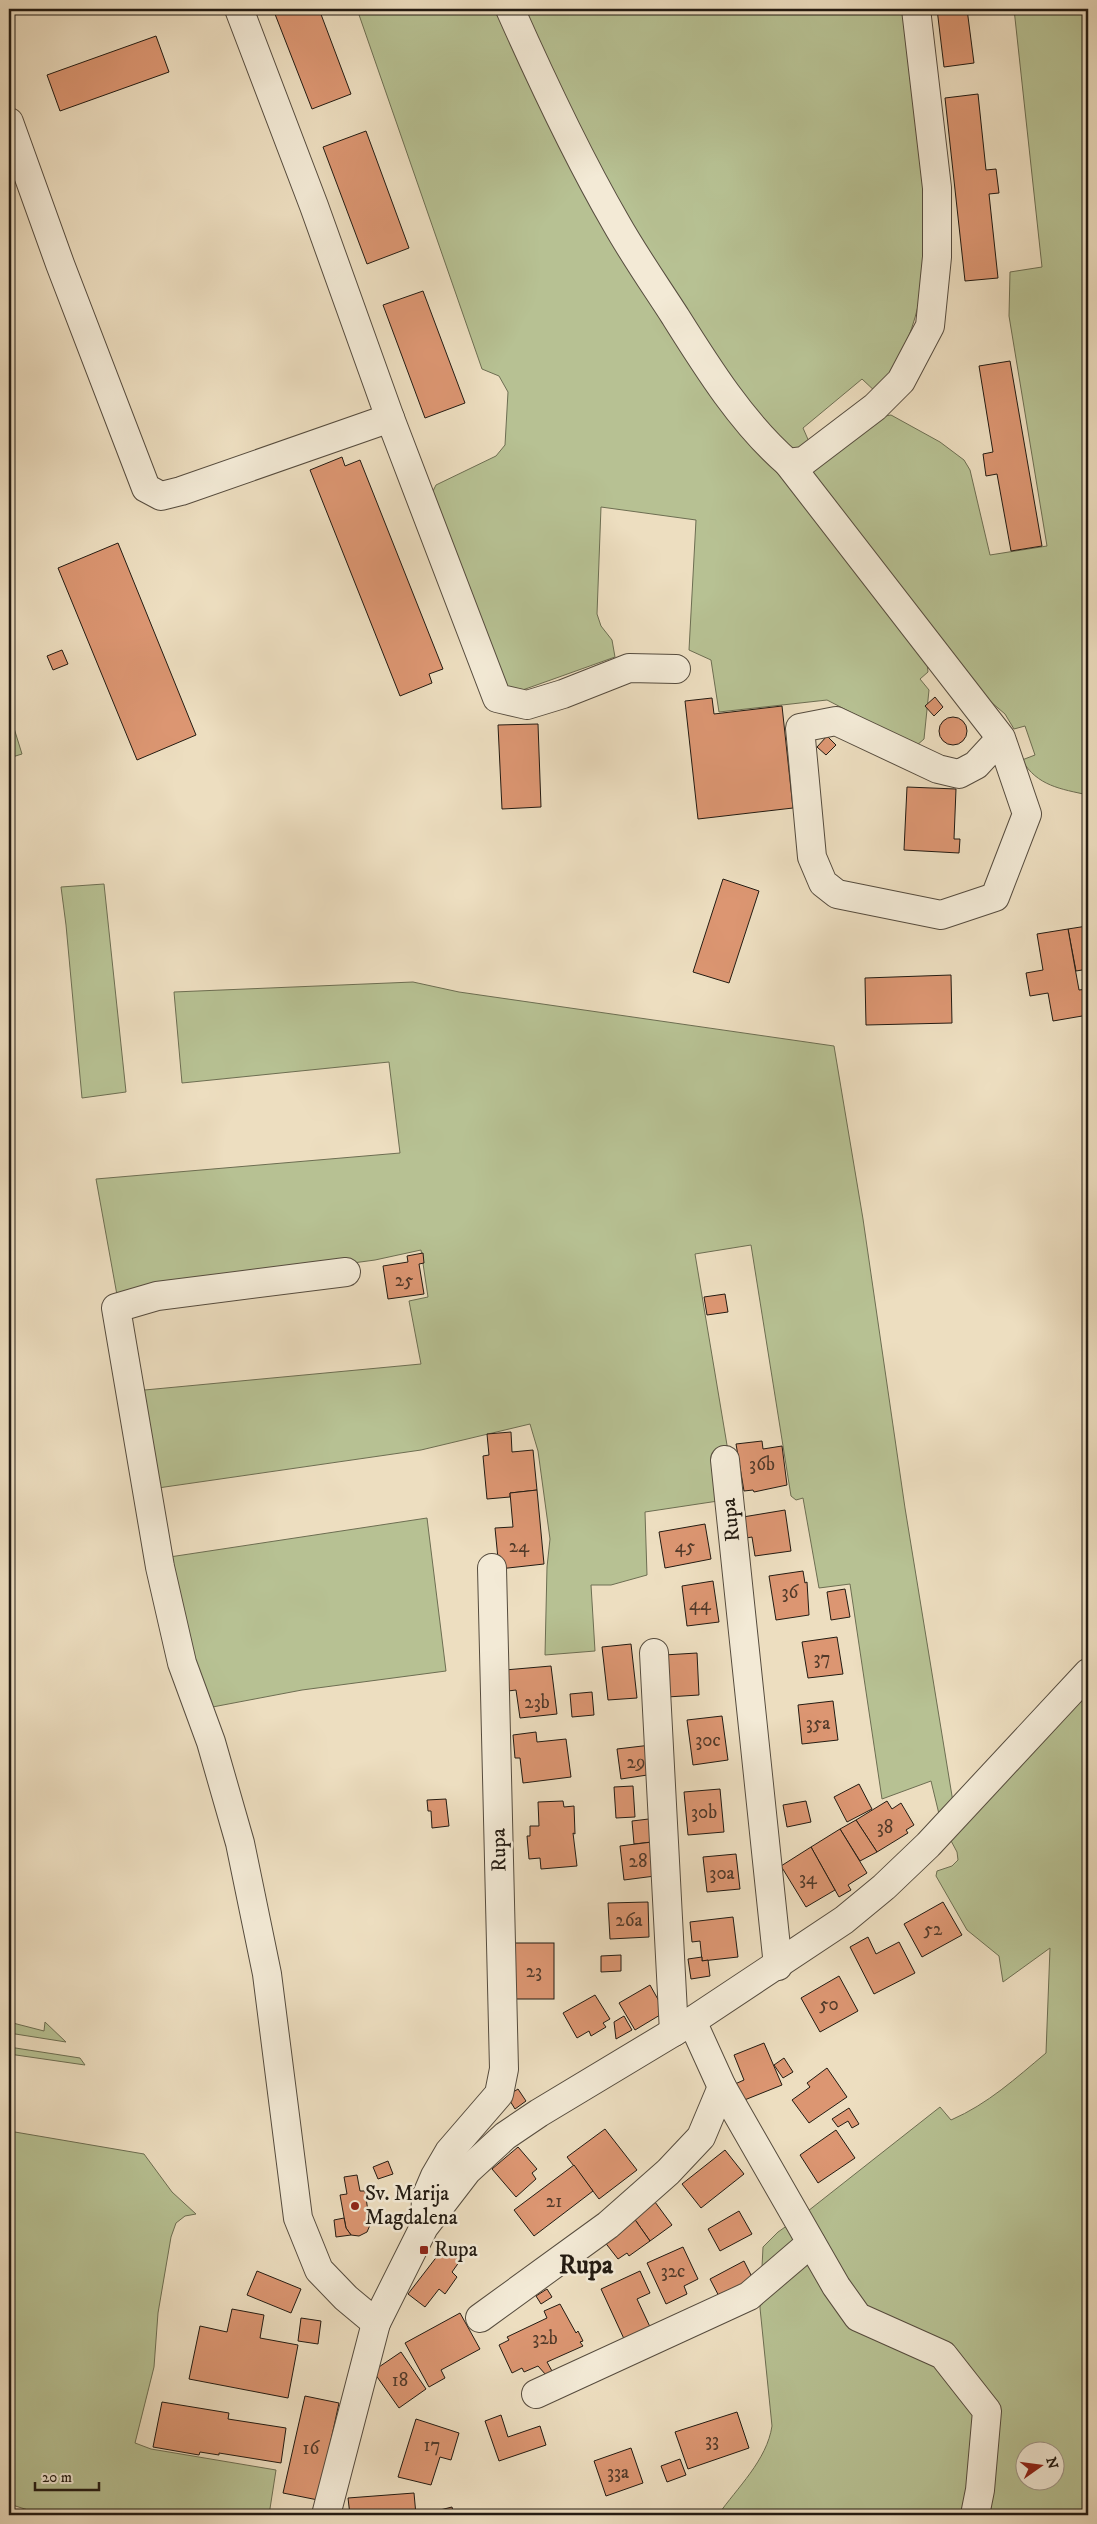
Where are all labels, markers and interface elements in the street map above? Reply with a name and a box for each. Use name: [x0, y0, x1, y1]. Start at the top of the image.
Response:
house number: 25: [395, 1269, 414, 1292]
house number: 36b: [749, 1453, 775, 1476]
street label: Rupa: [716, 1497, 746, 1543]
house number: 24: [509, 1535, 530, 1558]
house number: 45: [675, 1535, 696, 1558]
house number: 36: [782, 1581, 800, 1604]
house number: 44: [689, 1593, 712, 1616]
house number: 37: [813, 1647, 831, 1670]
house number: 23b: [524, 1691, 550, 1714]
house number: 35a: [806, 1712, 830, 1735]
house number: 30c: [695, 1729, 721, 1752]
house number: 29: [627, 1751, 645, 1774]
house number: 30b: [691, 1801, 717, 1824]
house number: 38: [877, 1816, 893, 1839]
street label: Rupa: [486, 1828, 512, 1872]
house number: 28: [629, 1850, 647, 1873]
house number: 30a: [709, 1862, 735, 1885]
house number: 34: [799, 1867, 818, 1890]
house number: 26a: [615, 1909, 643, 1932]
house number: 52: [924, 1918, 943, 1941]
house number: 23: [526, 1960, 542, 1983]
house number: 50: [819, 1993, 839, 2016]
place label: Sv. Marija Magdalena: [365, 2181, 458, 2231]
house number: 21: [546, 2190, 562, 2213]
marker: Sv. Marija Magdalena: [349, 2200, 361, 2212]
place label: Rupa: [434, 2237, 478, 2263]
marker: Rupa: [418, 2244, 430, 2256]
district label: Rupa: [559, 2249, 614, 2282]
house number: 32c: [661, 2260, 685, 2283]
house number: 32b: [532, 2327, 558, 2350]
house number: 18: [392, 2369, 408, 2392]
house number: 33: [705, 2429, 719, 2452]
house number: 17: [424, 2434, 441, 2457]
house number: 16: [303, 2437, 321, 2460]
north arrow: [1014, 2442, 1064, 2492]
text: N: [1042, 2455, 1062, 2471]
scale bar: [35, 2459, 99, 2491]
house number: 33a: [607, 2461, 629, 2484]
text: 20 m: [42, 2468, 72, 2487]

